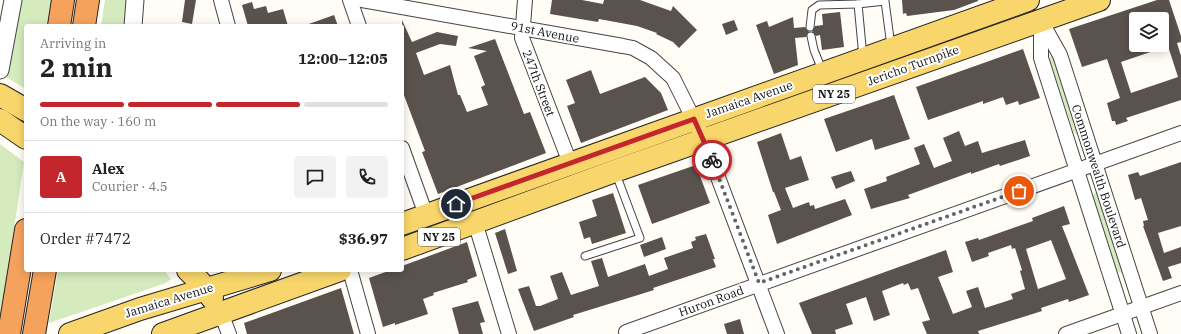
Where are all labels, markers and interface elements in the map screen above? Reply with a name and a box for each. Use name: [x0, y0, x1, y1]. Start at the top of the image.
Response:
map controls: [1129, 12, 1169, 52]
button: layers: [1129, 12, 1169, 52]
street label: 91st Avenue: [510, 18, 580, 46]
text: Arriving in: [40, 35, 106, 52]
street label: Jericho Turnpike: [865, 41, 961, 89]
street label: 247th Street: [519, 48, 559, 118]
text: 12:00–12:05: [298, 49, 388, 68]
text: 2 min: [40, 50, 113, 84]
street label: Jamaica Avenue: [703, 77, 795, 121]
road number: NY 25: [813, 85, 855, 103]
street label: Commonwealth Boulevard: [1069, 102, 1129, 250]
text: On the way · 160 m: [40, 113, 156, 130]
courier: [692, 140, 732, 180]
icon: bike: [701, 149, 723, 171]
button: chat: [294, 156, 336, 198]
button: phone: [346, 156, 388, 198]
text: Alex: [92, 159, 124, 178]
text: A: [56, 167, 66, 186]
pin: [1002, 174, 1036, 208]
text: Courier · 4.5: [92, 178, 168, 195]
icon: bag: [1008, 180, 1030, 202]
pin: [439, 187, 473, 221]
icon: home: [445, 193, 467, 215]
road number: NY 25: [418, 228, 460, 246]
text: Order #7472: [40, 229, 131, 248]
text: $36.97: [339, 229, 388, 248]
street label: Jamaica Avenue: [123, 279, 215, 321]
street label: Huron Road: [676, 282, 746, 320]

